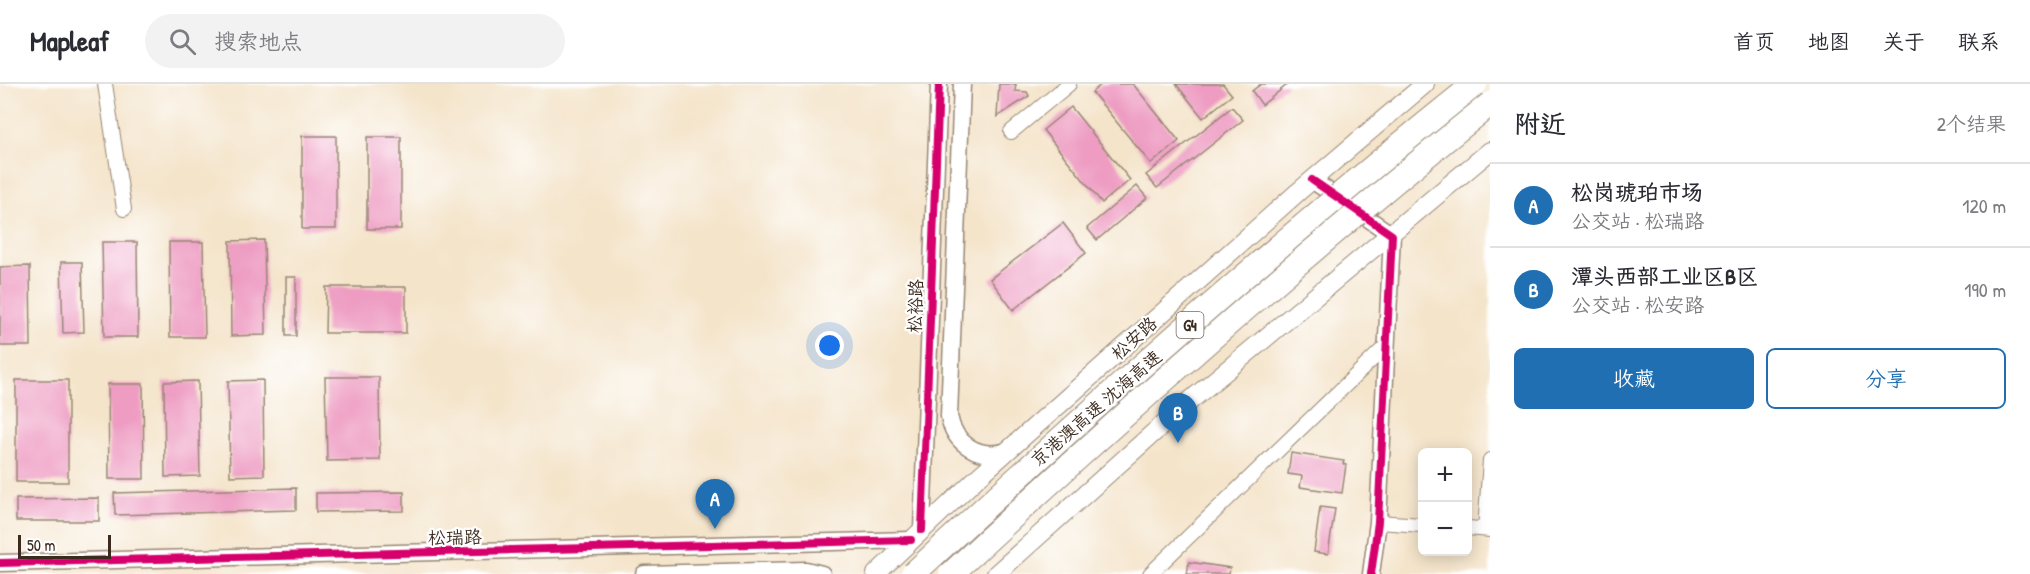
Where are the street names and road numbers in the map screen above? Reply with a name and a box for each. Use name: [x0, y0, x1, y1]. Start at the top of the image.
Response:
street label: 松裕路: [902, 279, 928, 333]
street label: 松安路: [1106, 311, 1162, 365]
road number: G4: [1176, 312, 1204, 338]
street label: 京港澳高速 沈海高速: [1025, 344, 1167, 472]
street label: 松瑞路: [428, 524, 482, 550]

